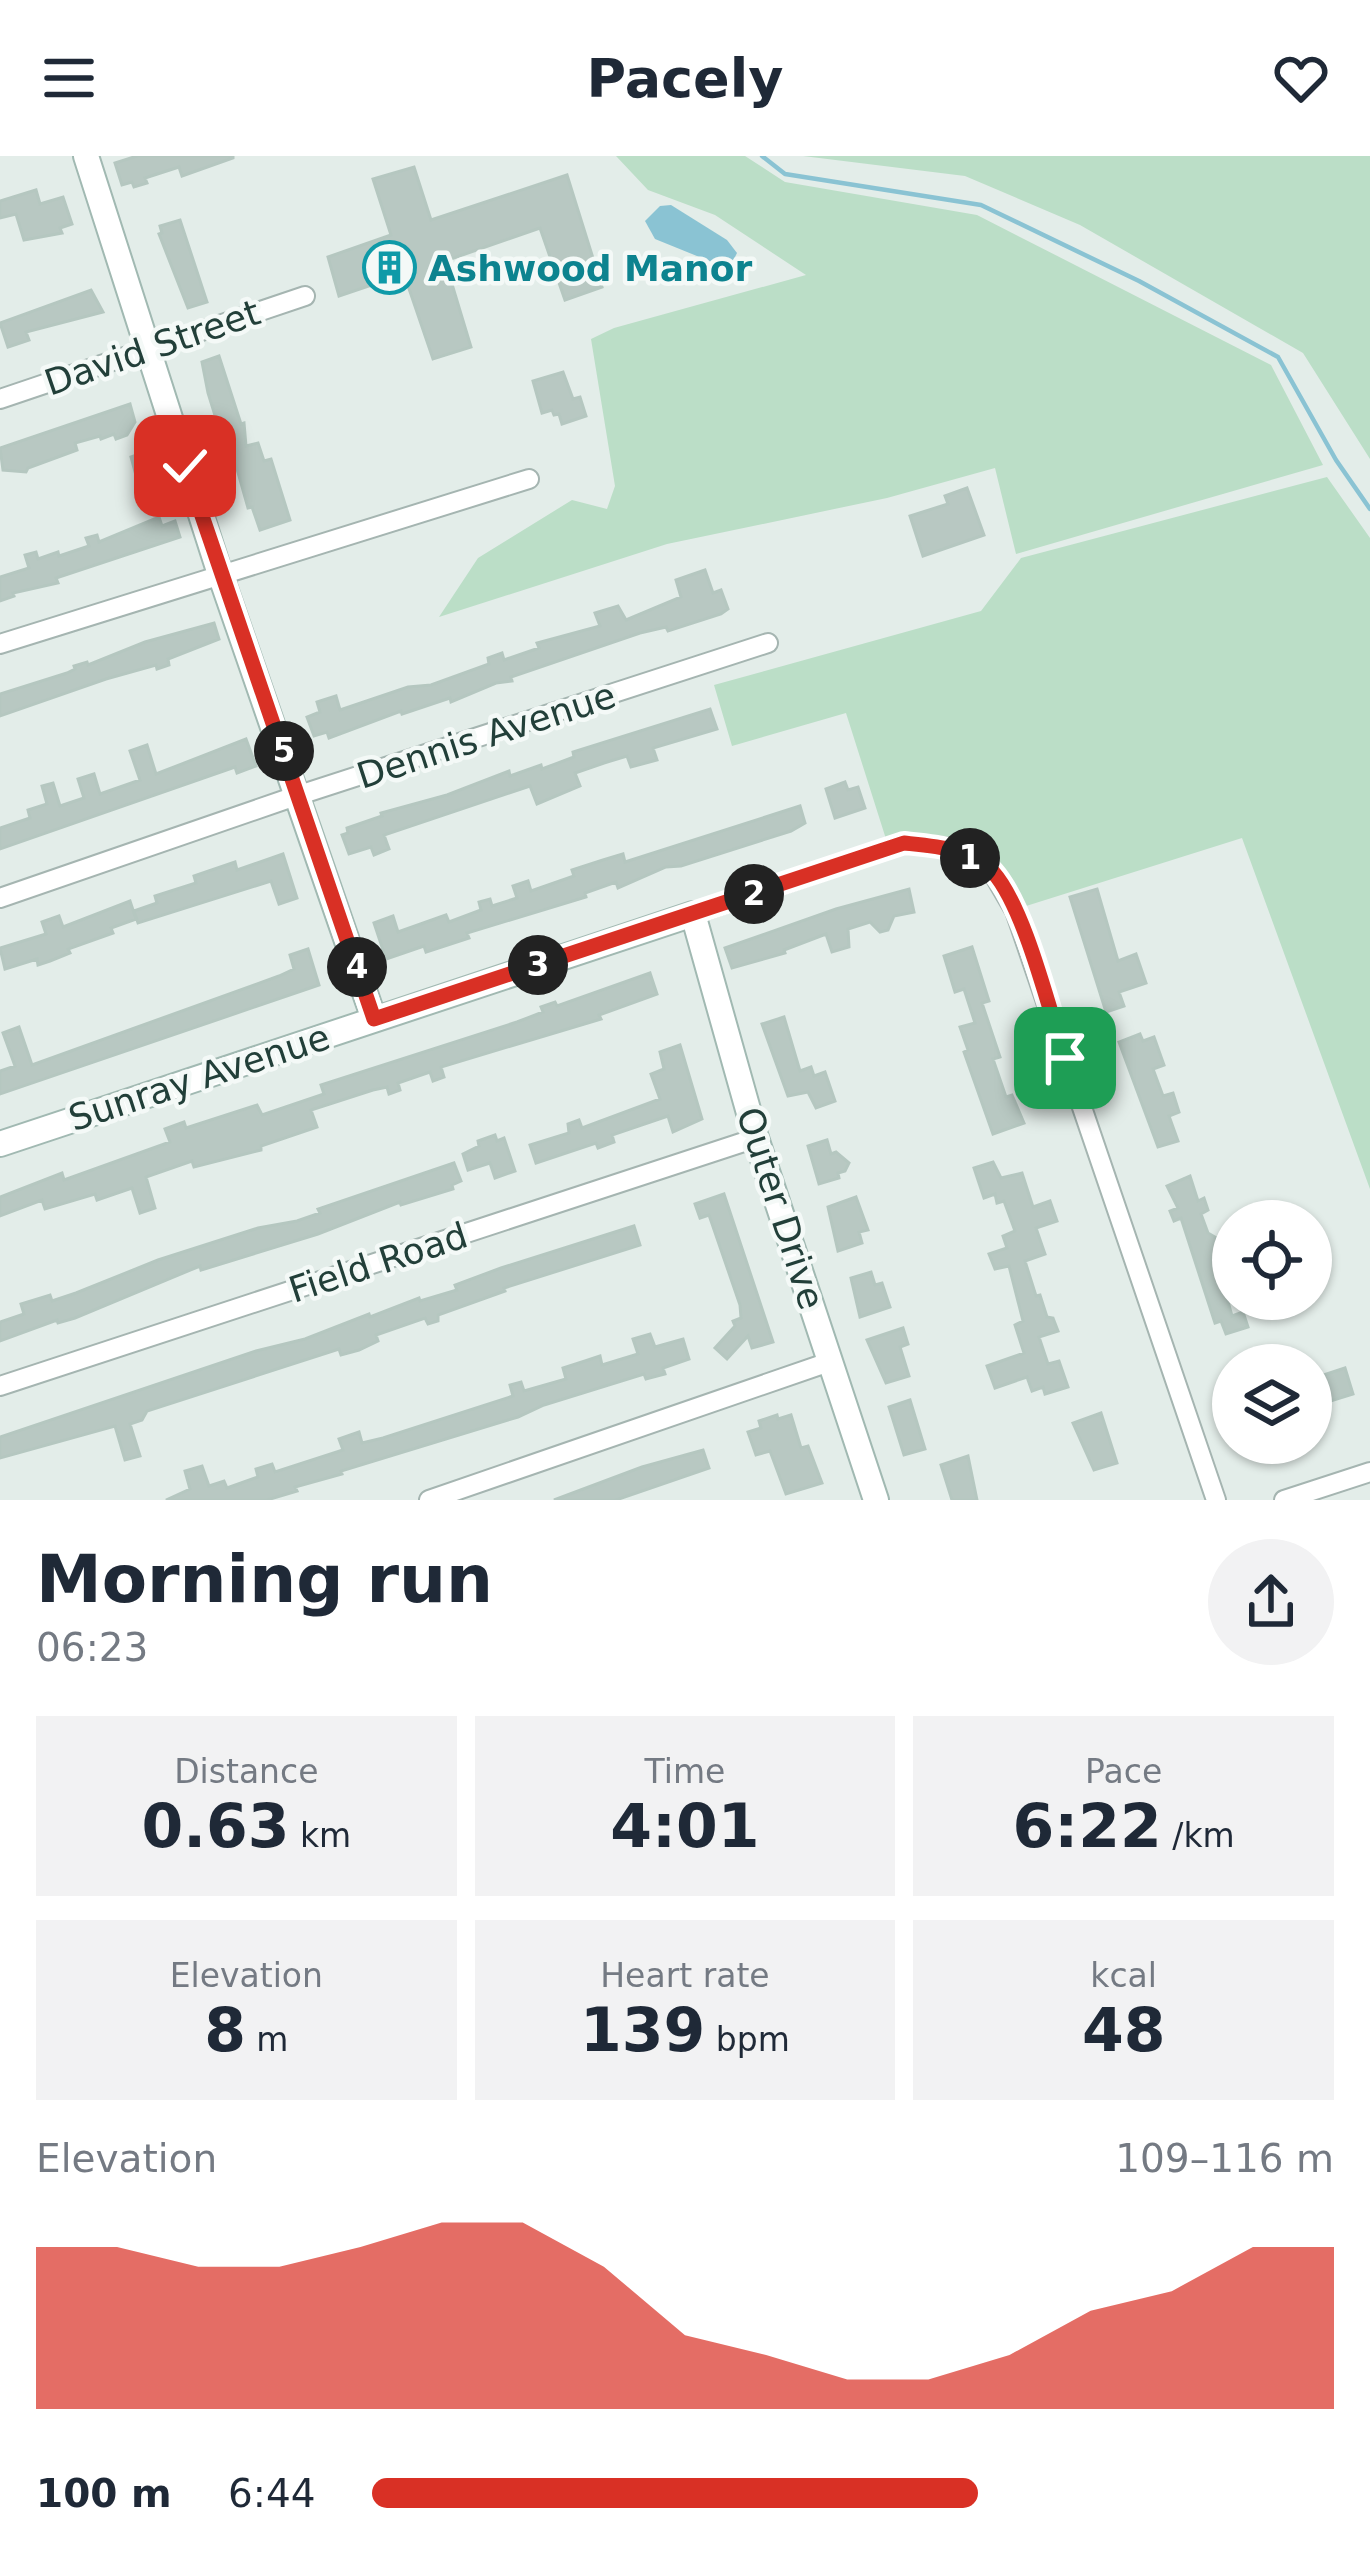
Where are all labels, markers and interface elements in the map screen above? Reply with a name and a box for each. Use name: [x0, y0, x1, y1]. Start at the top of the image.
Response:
icon: menu: [36, 45, 102, 111]
icon: heart: [1268, 45, 1334, 111]
text: Pacely: [587, 47, 783, 110]
building icon: Ashwood Manor: [361, 240, 417, 296]
place label: Ashwood Manor: [428, 248, 752, 289]
street label: David Street: [39, 291, 265, 403]
pin: [134, 415, 236, 517]
icon: check: [152, 433, 218, 499]
street label: Dennis Avenue: [352, 674, 621, 797]
pin: 5: [254, 721, 314, 781]
text: 5: [273, 731, 295, 770]
pin: 1: [940, 828, 1000, 888]
text: 1: [959, 838, 981, 877]
pin: 2: [724, 864, 784, 924]
text: 2: [743, 874, 765, 913]
pin: 3: [508, 935, 568, 995]
pin: 4: [327, 937, 387, 997]
text: 3: [527, 945, 549, 984]
text: 4: [346, 947, 368, 986]
pin: [1014, 1007, 1116, 1109]
street label: Sunray Avenue: [64, 1016, 335, 1139]
icon: arrive: [1032, 1025, 1098, 1091]
street label: Outer Drive: [729, 1102, 832, 1314]
map controls: [1212, 1200, 1332, 1464]
button: locate: [1212, 1200, 1332, 1320]
street label: Field Road: [284, 1214, 472, 1311]
button: layers: [1212, 1344, 1332, 1464]
button: share: [1208, 1539, 1334, 1665]
text: Morning run: [36, 1541, 493, 1618]
text: 06:23: [36, 1625, 148, 1670]
text: Distance: [174, 1752, 318, 1791]
text: Time: [645, 1752, 725, 1791]
text: Pace: [1085, 1752, 1162, 1791]
text: 0.63: [141, 1791, 289, 1861]
text: 4:01: [610, 1791, 760, 1861]
text: 6:22: [1013, 1791, 1162, 1861]
text: km: [289, 1816, 351, 1855]
text: /km: [1162, 1816, 1235, 1855]
text: Elevation: [170, 1956, 323, 1995]
text: Heart rate: [600, 1956, 770, 1995]
text: kcal: [1090, 1956, 1157, 1995]
text: 8: [204, 1995, 246, 2065]
text: 139: [580, 1995, 705, 2065]
text: 48: [1082, 1995, 1165, 2065]
text: m: [246, 2020, 289, 2059]
text: bpm: [705, 2020, 790, 2059]
text: Elevation: [36, 2136, 217, 2181]
text: 109–116 m: [1115, 2136, 1334, 2181]
text: 100 m: [36, 2471, 172, 2516]
text: 6:44: [228, 2471, 316, 2516]

